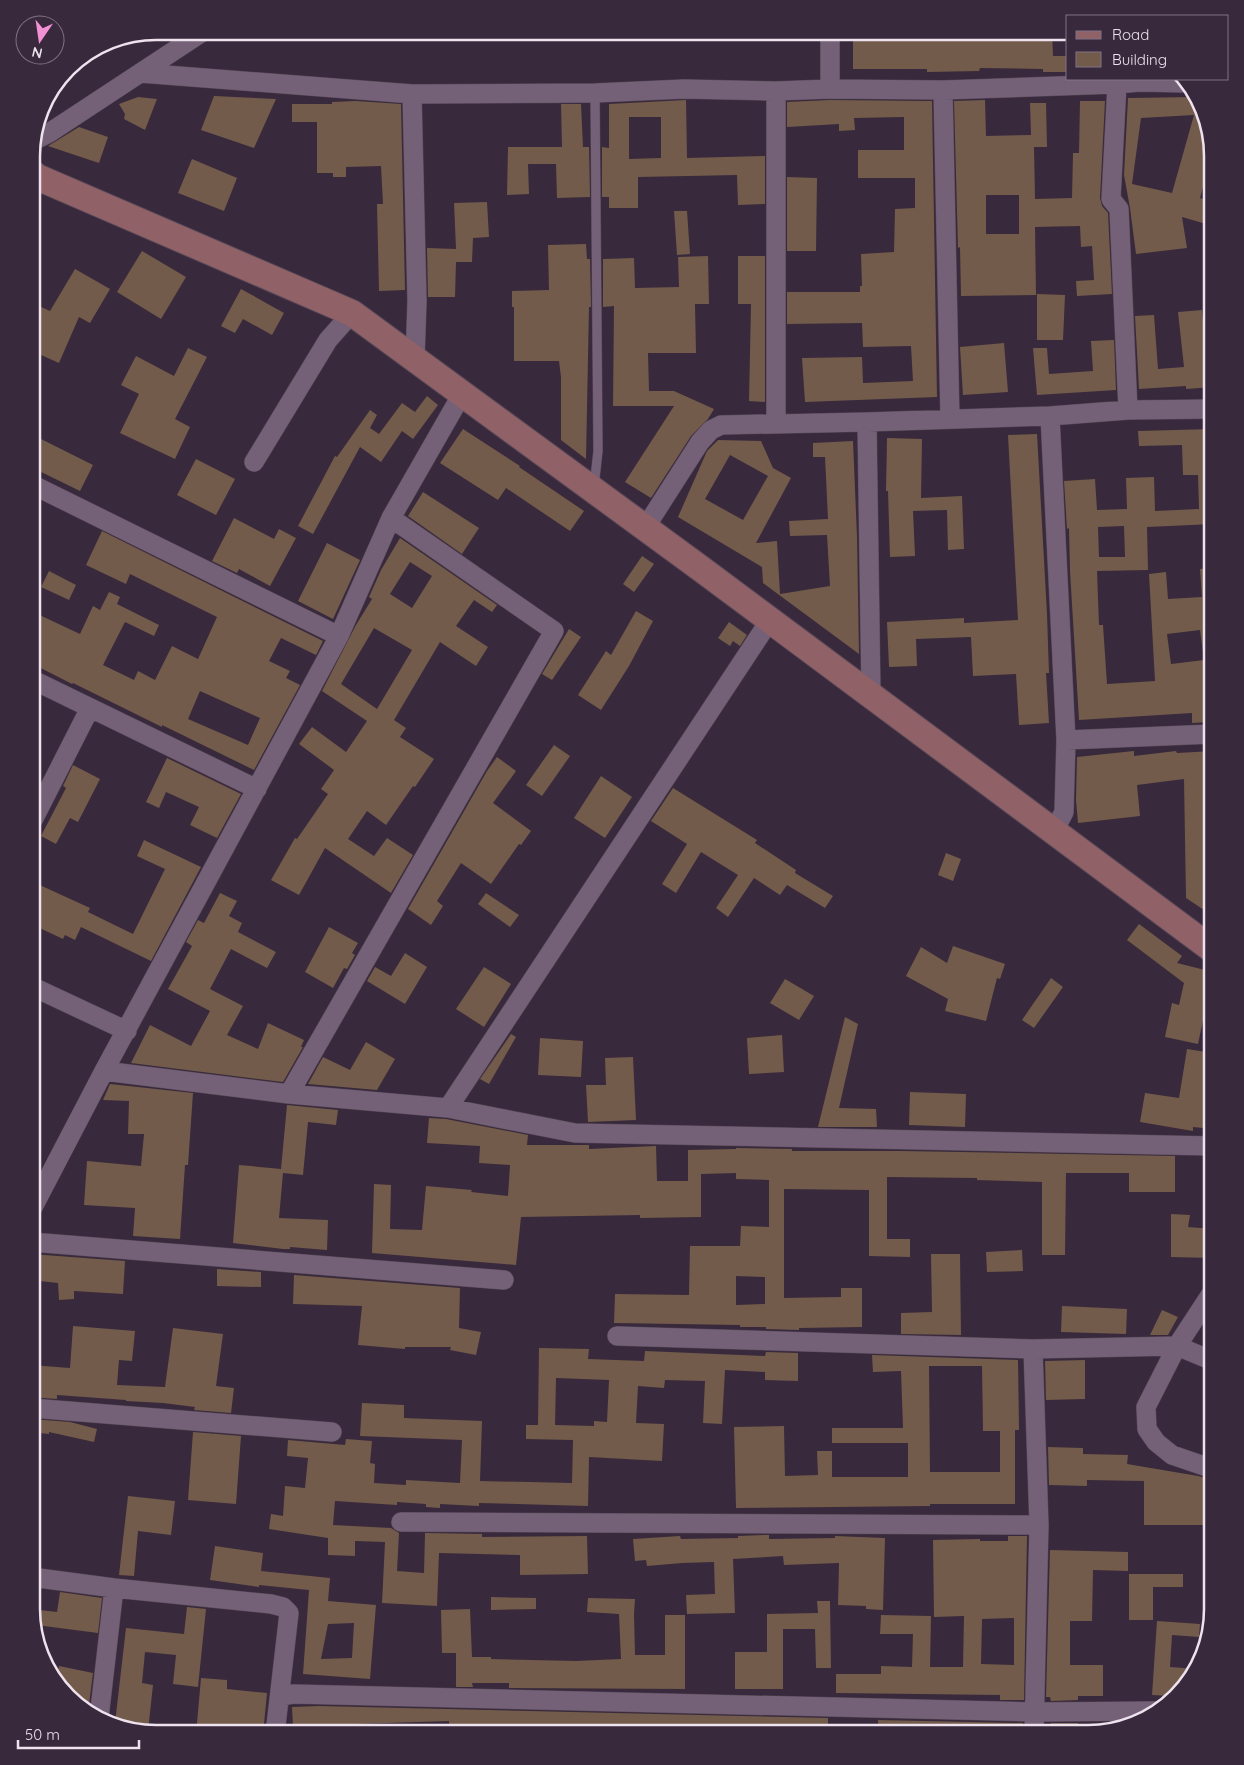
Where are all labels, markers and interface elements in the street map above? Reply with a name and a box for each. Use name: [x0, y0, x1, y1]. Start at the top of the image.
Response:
north arrow: [15, 15, 65, 65]
legend: [1066, 15, 1229, 80]
text: Road: [1112, 25, 1149, 44]
text: N: [30, 43, 44, 63]
text: Building: [1112, 50, 1167, 69]
scale bar: [18, 1718, 139, 1750]
text: 50 m: [25, 1725, 60, 1744]

